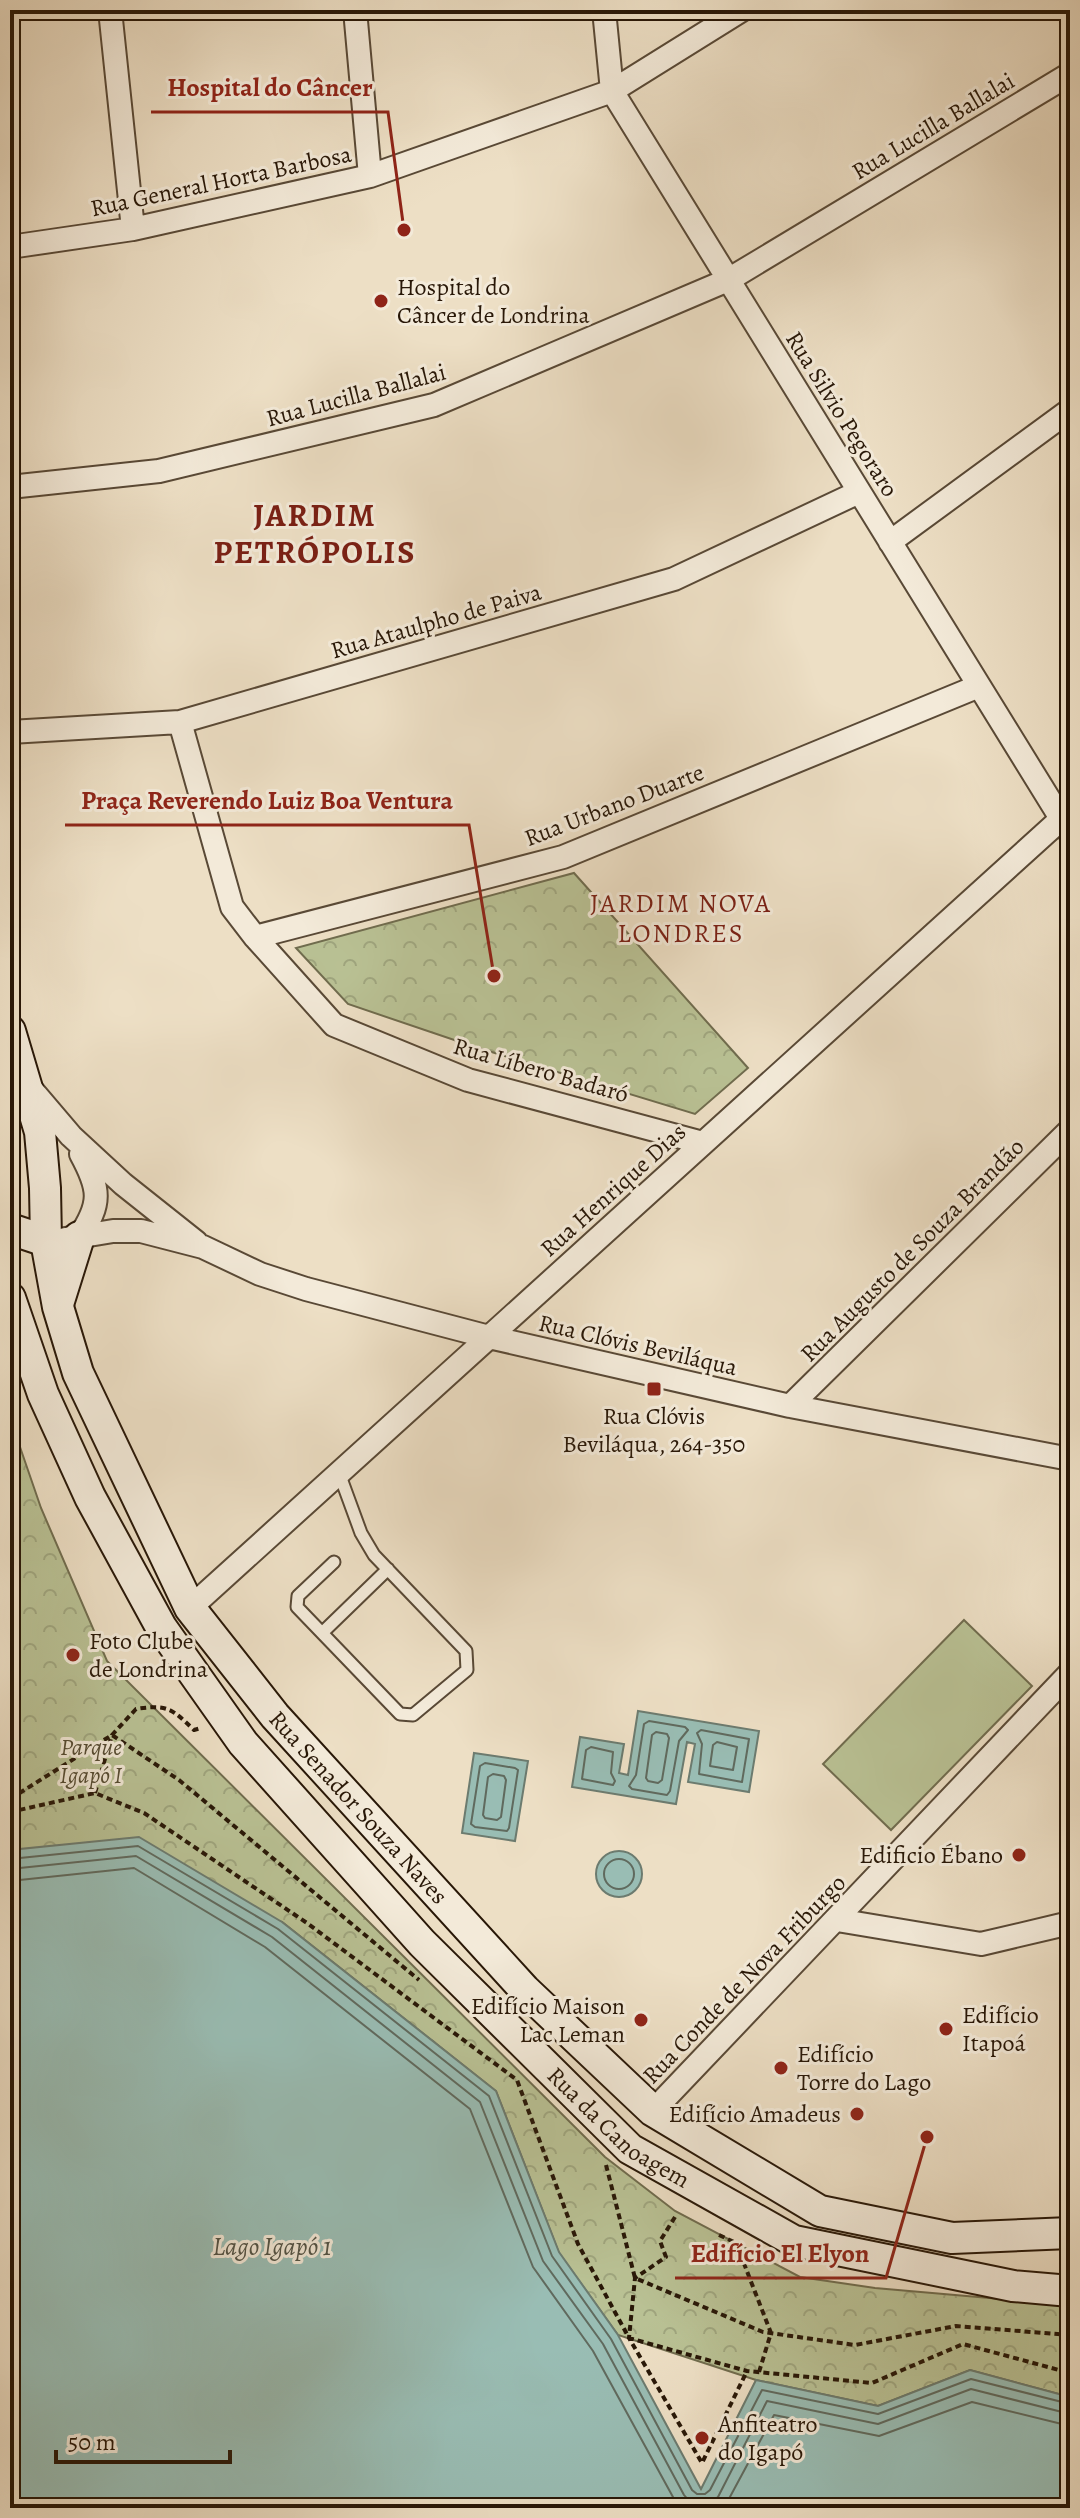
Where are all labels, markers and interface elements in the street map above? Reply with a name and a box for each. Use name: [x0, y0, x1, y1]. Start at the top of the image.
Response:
callout: Hospital do Câncer: [151, 62, 388, 112]
street label: Rua Lucilla Ballalai: [846, 65, 1020, 187]
text: Hospital do Câncer: [167, 70, 373, 105]
street label: Rua General Horta Barbosa: [88, 138, 355, 224]
place label: Hospital do Câncer de Londrina: [397, 271, 591, 331]
marker: Hospital do Câncer de Londrina: [372, 292, 390, 310]
street label: Rua Silvio Pegoraro: [778, 325, 906, 503]
street label: Rua Lucilla Ballalai: [263, 356, 449, 434]
district label: JARDIM PETRÓPOLIS: [213, 493, 417, 574]
street label: Rua Ataulpho de Paiva: [327, 575, 546, 666]
street label: Rua Urbano Duarte: [520, 756, 708, 854]
callout: Praça Reverendo Luiz Boa Ventura: [65, 775, 469, 825]
text: Praça Reverendo Luiz Boa Ventura: [81, 783, 454, 818]
district label: JARDIM NOVA LONDRES: [590, 886, 772, 951]
street label: Rua Líbero Badaró: [450, 1030, 632, 1110]
street label: Rua Henrique Dias: [533, 1116, 693, 1264]
street label: Rua Augusto de Souza Brandão: [793, 1131, 1031, 1369]
street label: Rua Clóvis Beviláqua: [535, 1307, 741, 1384]
marker: Rua Clóvis Beviláqua, 264-350: [645, 1380, 663, 1398]
place label: Rua Clóvis Beviláqua, 264-350: [563, 1400, 745, 1460]
place label: Foto Clube de Londrina: [89, 1625, 209, 1685]
marker: Foto Clube de Londrina: [64, 1646, 82, 1664]
street label: Rua Senador Souza Naves: [262, 1704, 455, 1911]
park label: Parque Igapó I: [60, 1731, 123, 1791]
place label: Edificio Ébano: [859, 1839, 1003, 1871]
marker: Edificio Ébano: [1010, 1846, 1028, 1864]
street label: Rua Conde de Nova Friburgo: [635, 1867, 853, 2091]
place label: Edifício Maison Lac Leman: [471, 1990, 625, 2050]
place label: Edifício Itapoá: [962, 1999, 1039, 2059]
marker: Edifício Maison Lac Leman: [632, 2011, 650, 2029]
marker: Edifício Itapoá: [937, 2020, 955, 2038]
place label: Edifício Torre do Lago: [797, 2038, 931, 2098]
marker: Edifício Torre do Lago: [772, 2059, 790, 2077]
street label: Rua da Canoagem: [540, 2060, 696, 2195]
place label: Edifício Amadeus: [668, 2098, 841, 2130]
marker: Edifício Amadeus: [848, 2105, 866, 2123]
callout: Edifício El Elyon: [675, 2228, 886, 2278]
water label: Lago Igapó 1: [213, 2229, 331, 2264]
text: Edifício El Elyon: [691, 2236, 870, 2271]
place label: Anfiteatro do Igapó: [717, 2408, 818, 2468]
scale bar: [56, 2414, 230, 2464]
text: 50 m: [68, 2426, 116, 2458]
marker: Anfiteatro do Igapó: [693, 2429, 711, 2447]

